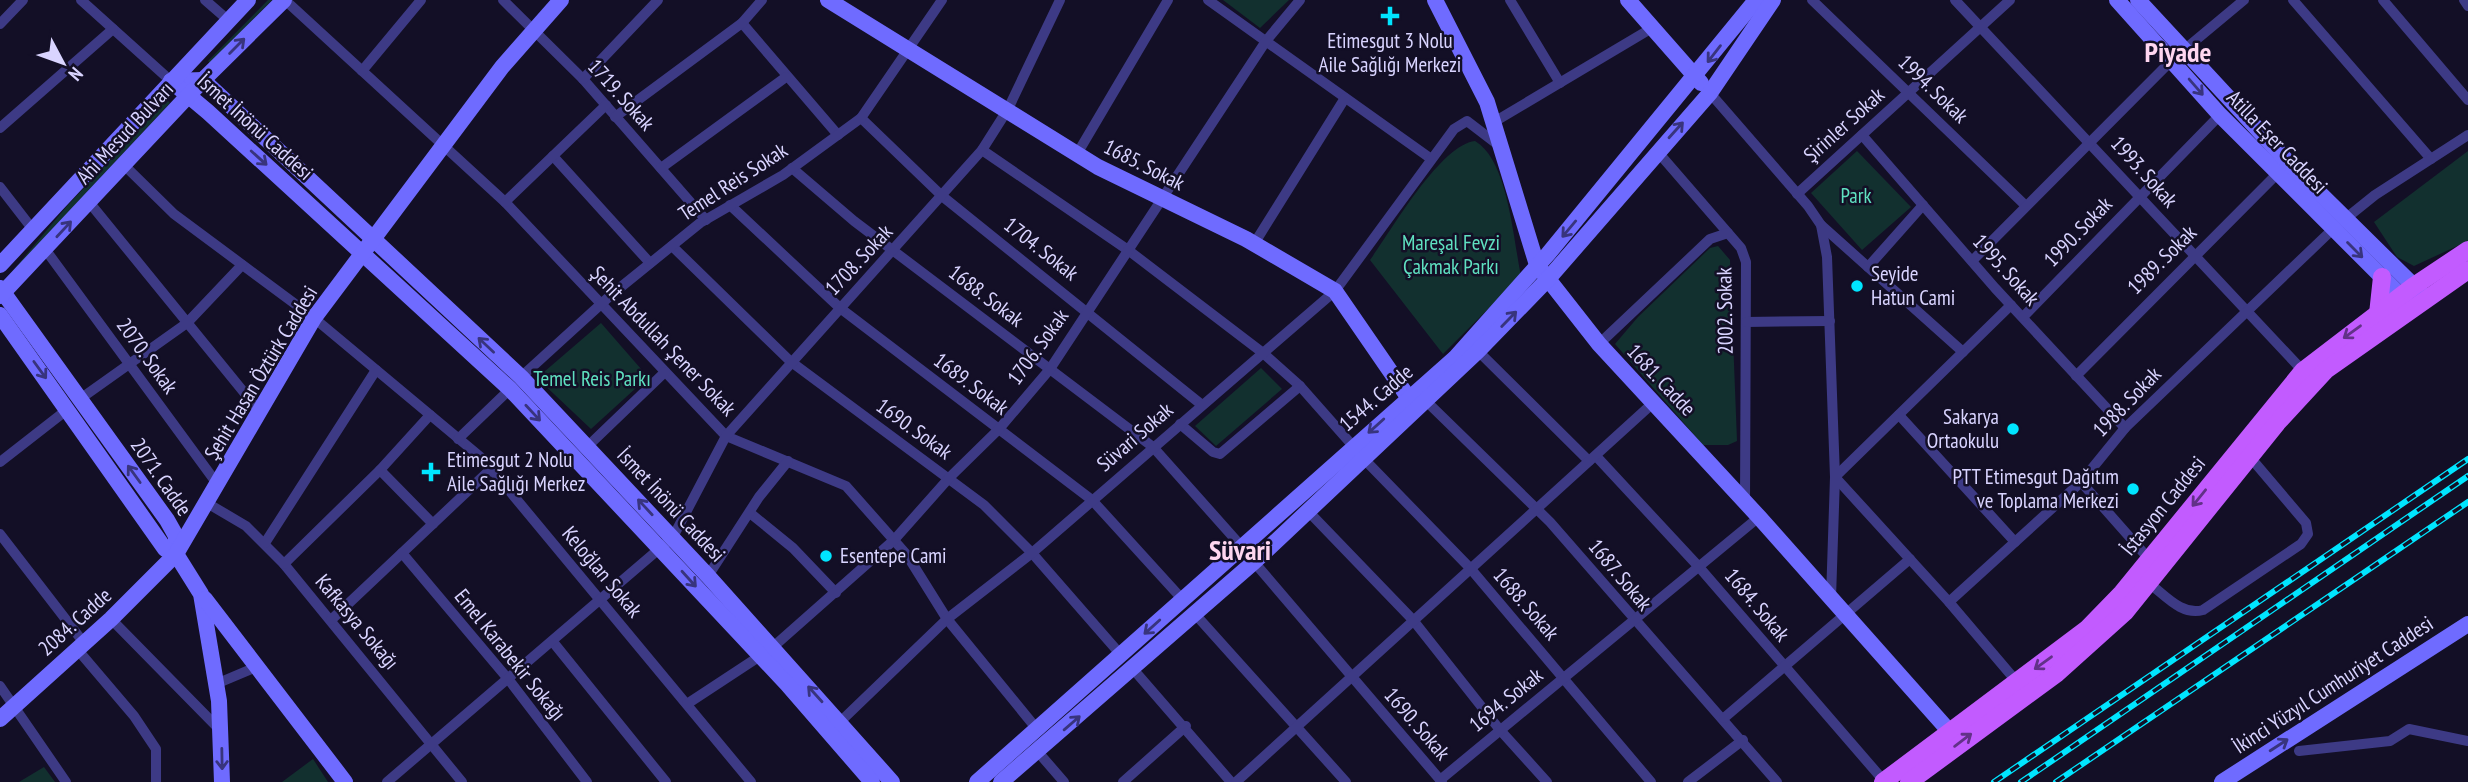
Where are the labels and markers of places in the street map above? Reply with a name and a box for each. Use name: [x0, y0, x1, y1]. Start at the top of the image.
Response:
marker: Etimesgut 3 Nolu Aile Sağlığı Merkezi: [1380, 6, 1400, 26]
place label: Etimesgut 3 Nolu Aile Sağlığı Merkezi: [1319, 27, 1461, 78]
place label: Seyide Hatun Cami: [1871, 260, 1955, 311]
marker: Seyide Hatun Cami: [1849, 278, 1865, 294]
place label: Sakarya Ortaokulu: [1927, 403, 1999, 454]
marker: Sakarya Ortaokulu: [2005, 421, 2021, 437]
place label: Etimesgut 2 Nolu Aile Sağlığı Merkez: [447, 446, 585, 497]
marker: Etimesgut 2 Nolu Aile Sağlığı Merkez: [421, 462, 441, 482]
place label: PTT Etimesgut Dağıtım ve Toplama Merkezi: [1953, 463, 2119, 514]
marker: PTT Etimesgut Dağıtım ve Toplama Merkezi: [2125, 481, 2141, 497]
place label: Esentepe Cami: [840, 542, 947, 569]
marker: Esentepe Cami: [818, 548, 834, 564]

